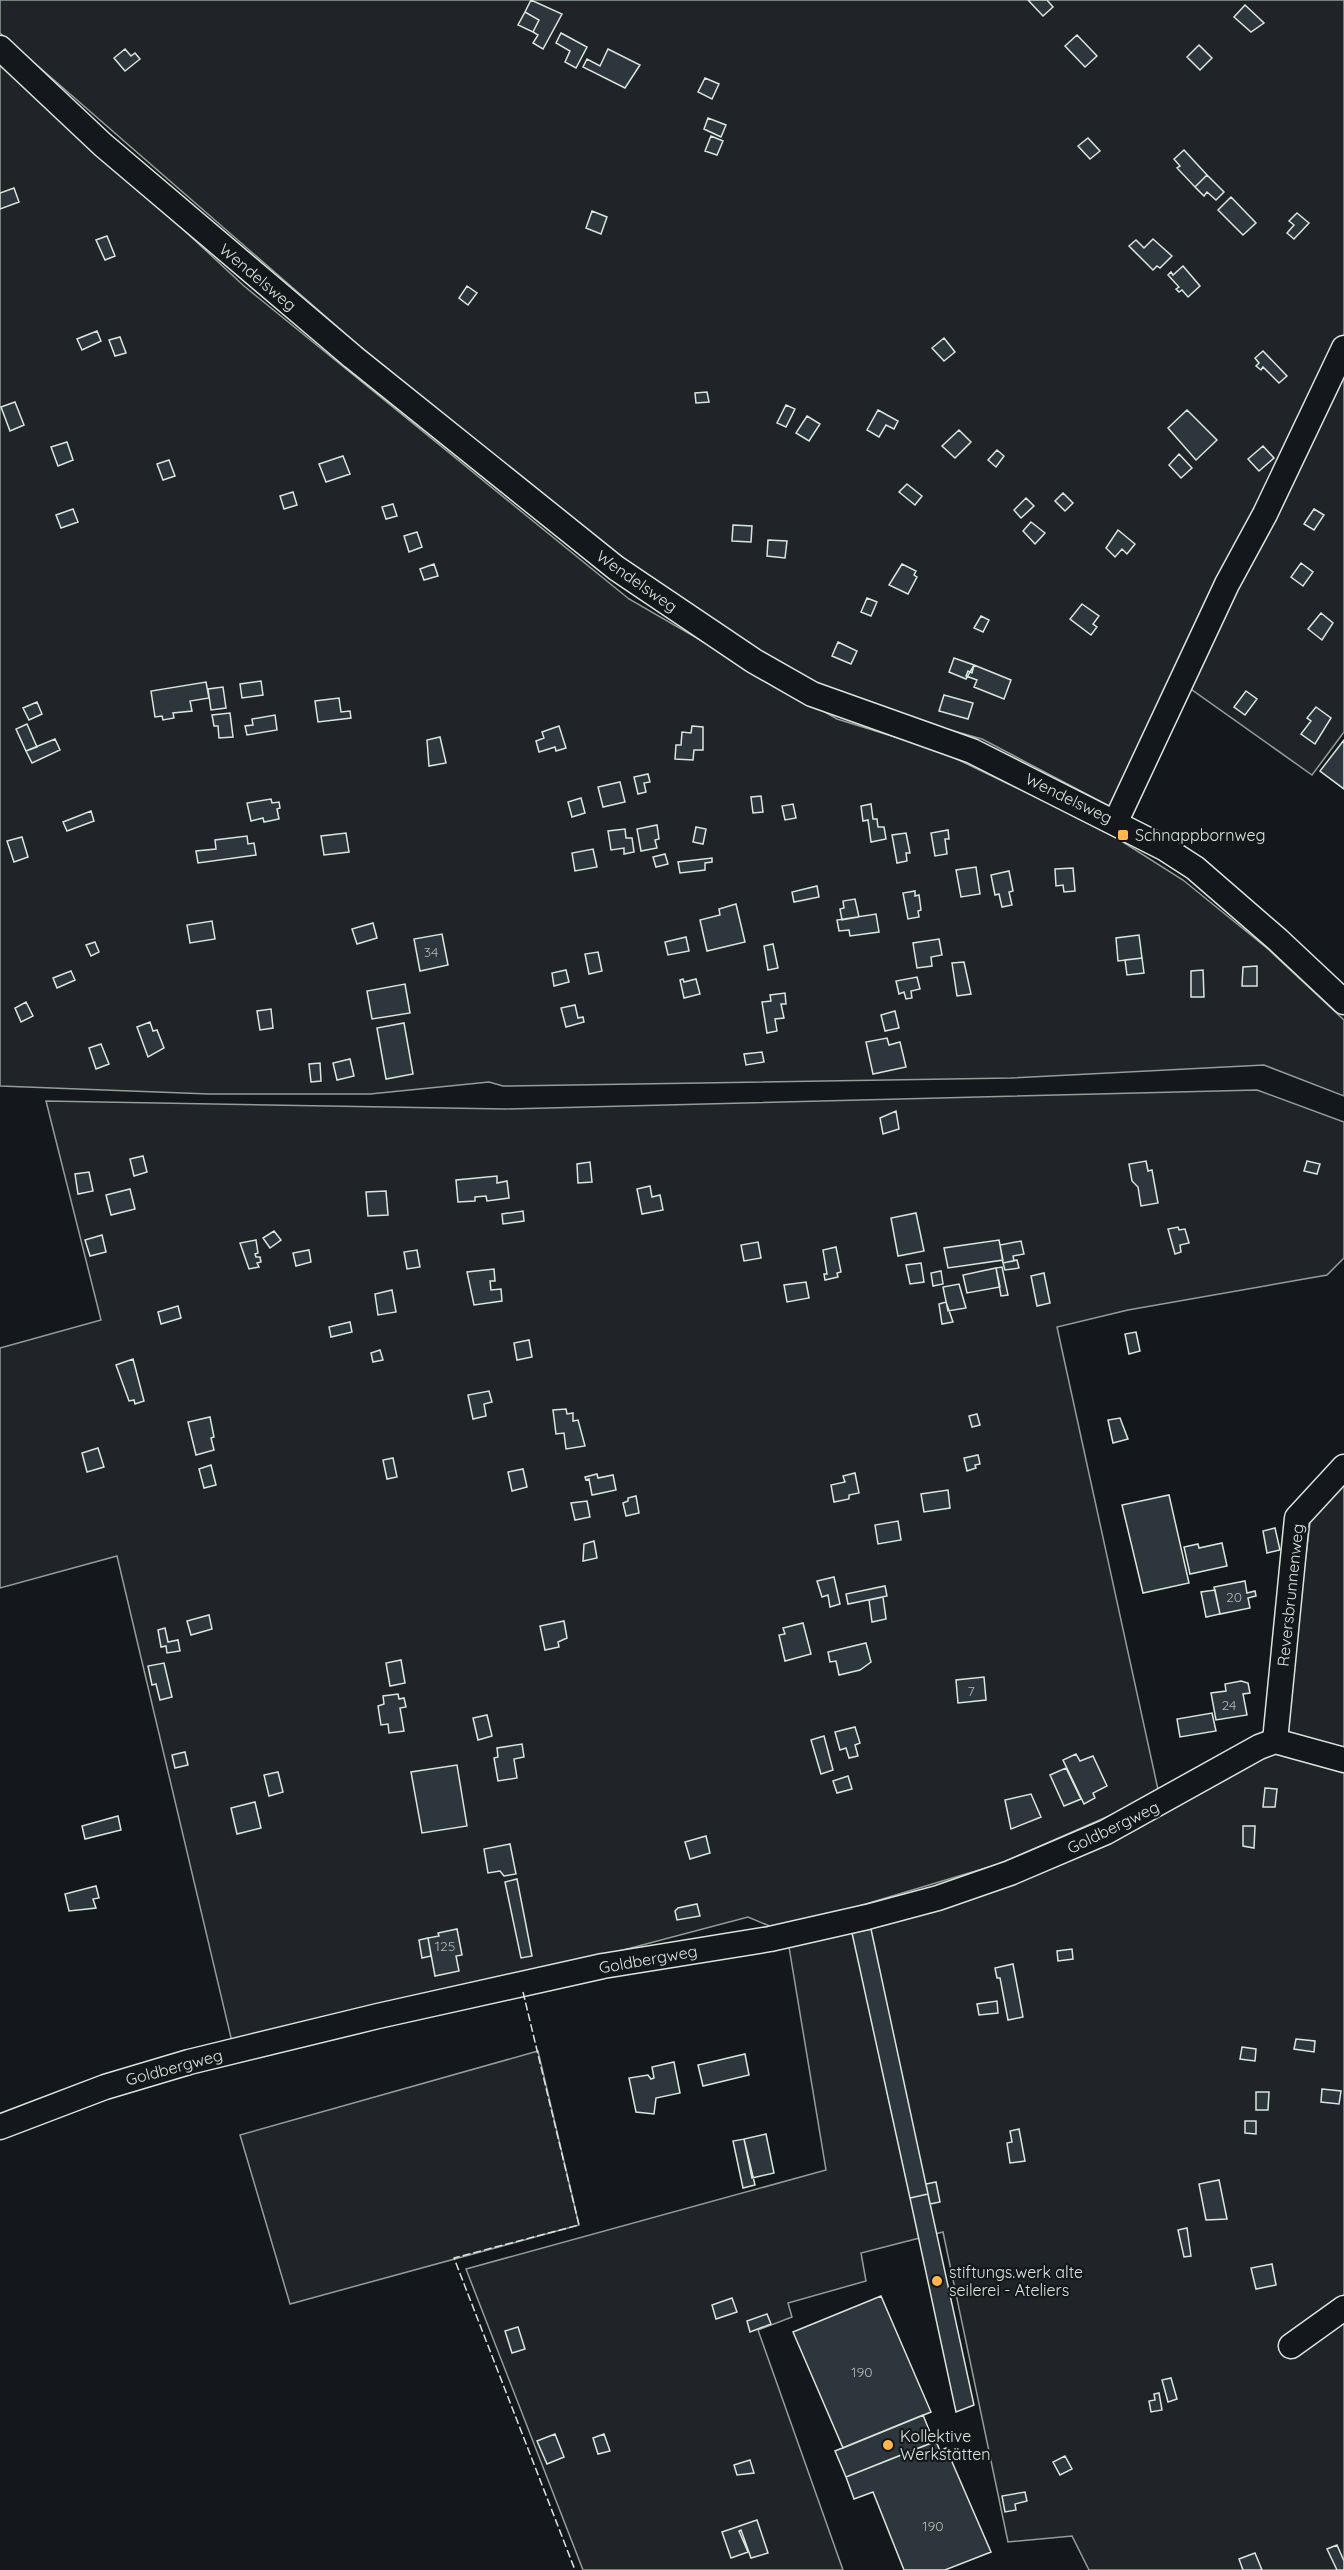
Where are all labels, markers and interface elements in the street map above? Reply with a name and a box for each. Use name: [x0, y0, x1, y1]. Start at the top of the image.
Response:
street label: Wendelsweg: [215, 239, 301, 315]
street label: Wendelsweg: [593, 546, 681, 616]
street label: Wendelsweg: [1022, 768, 1116, 828]
place label: Schnappbornweg: [1135, 825, 1265, 845]
marker: Schnappbornweg: [1116, 828, 1130, 842]
house number: 34: [424, 943, 438, 961]
street label: Reversbrunnenweg: [1273, 1523, 1307, 1667]
house number: 20: [1226, 1588, 1242, 1606]
house number: 7: [967, 1682, 975, 1700]
house number: 24: [1222, 1696, 1236, 1714]
street label: Goldbergweg: [1064, 1796, 1162, 1858]
house number: 125: [435, 1937, 455, 1955]
street label: Goldbergweg: [597, 1941, 699, 1977]
street label: Goldbergweg: [123, 2044, 225, 2090]
place label: stiftungs.werk alte seilerei - Ateliers: [949, 2262, 1083, 2300]
marker: stiftungs.werk alte seilerei - Ateliers: [930, 2274, 944, 2288]
house number: 190: [851, 2363, 873, 2381]
place label: Kollektive Werkstätten: [900, 2426, 991, 2464]
marker: Kollektive Werkstätten: [881, 2438, 895, 2452]
house number: 190: [922, 2517, 944, 2535]

